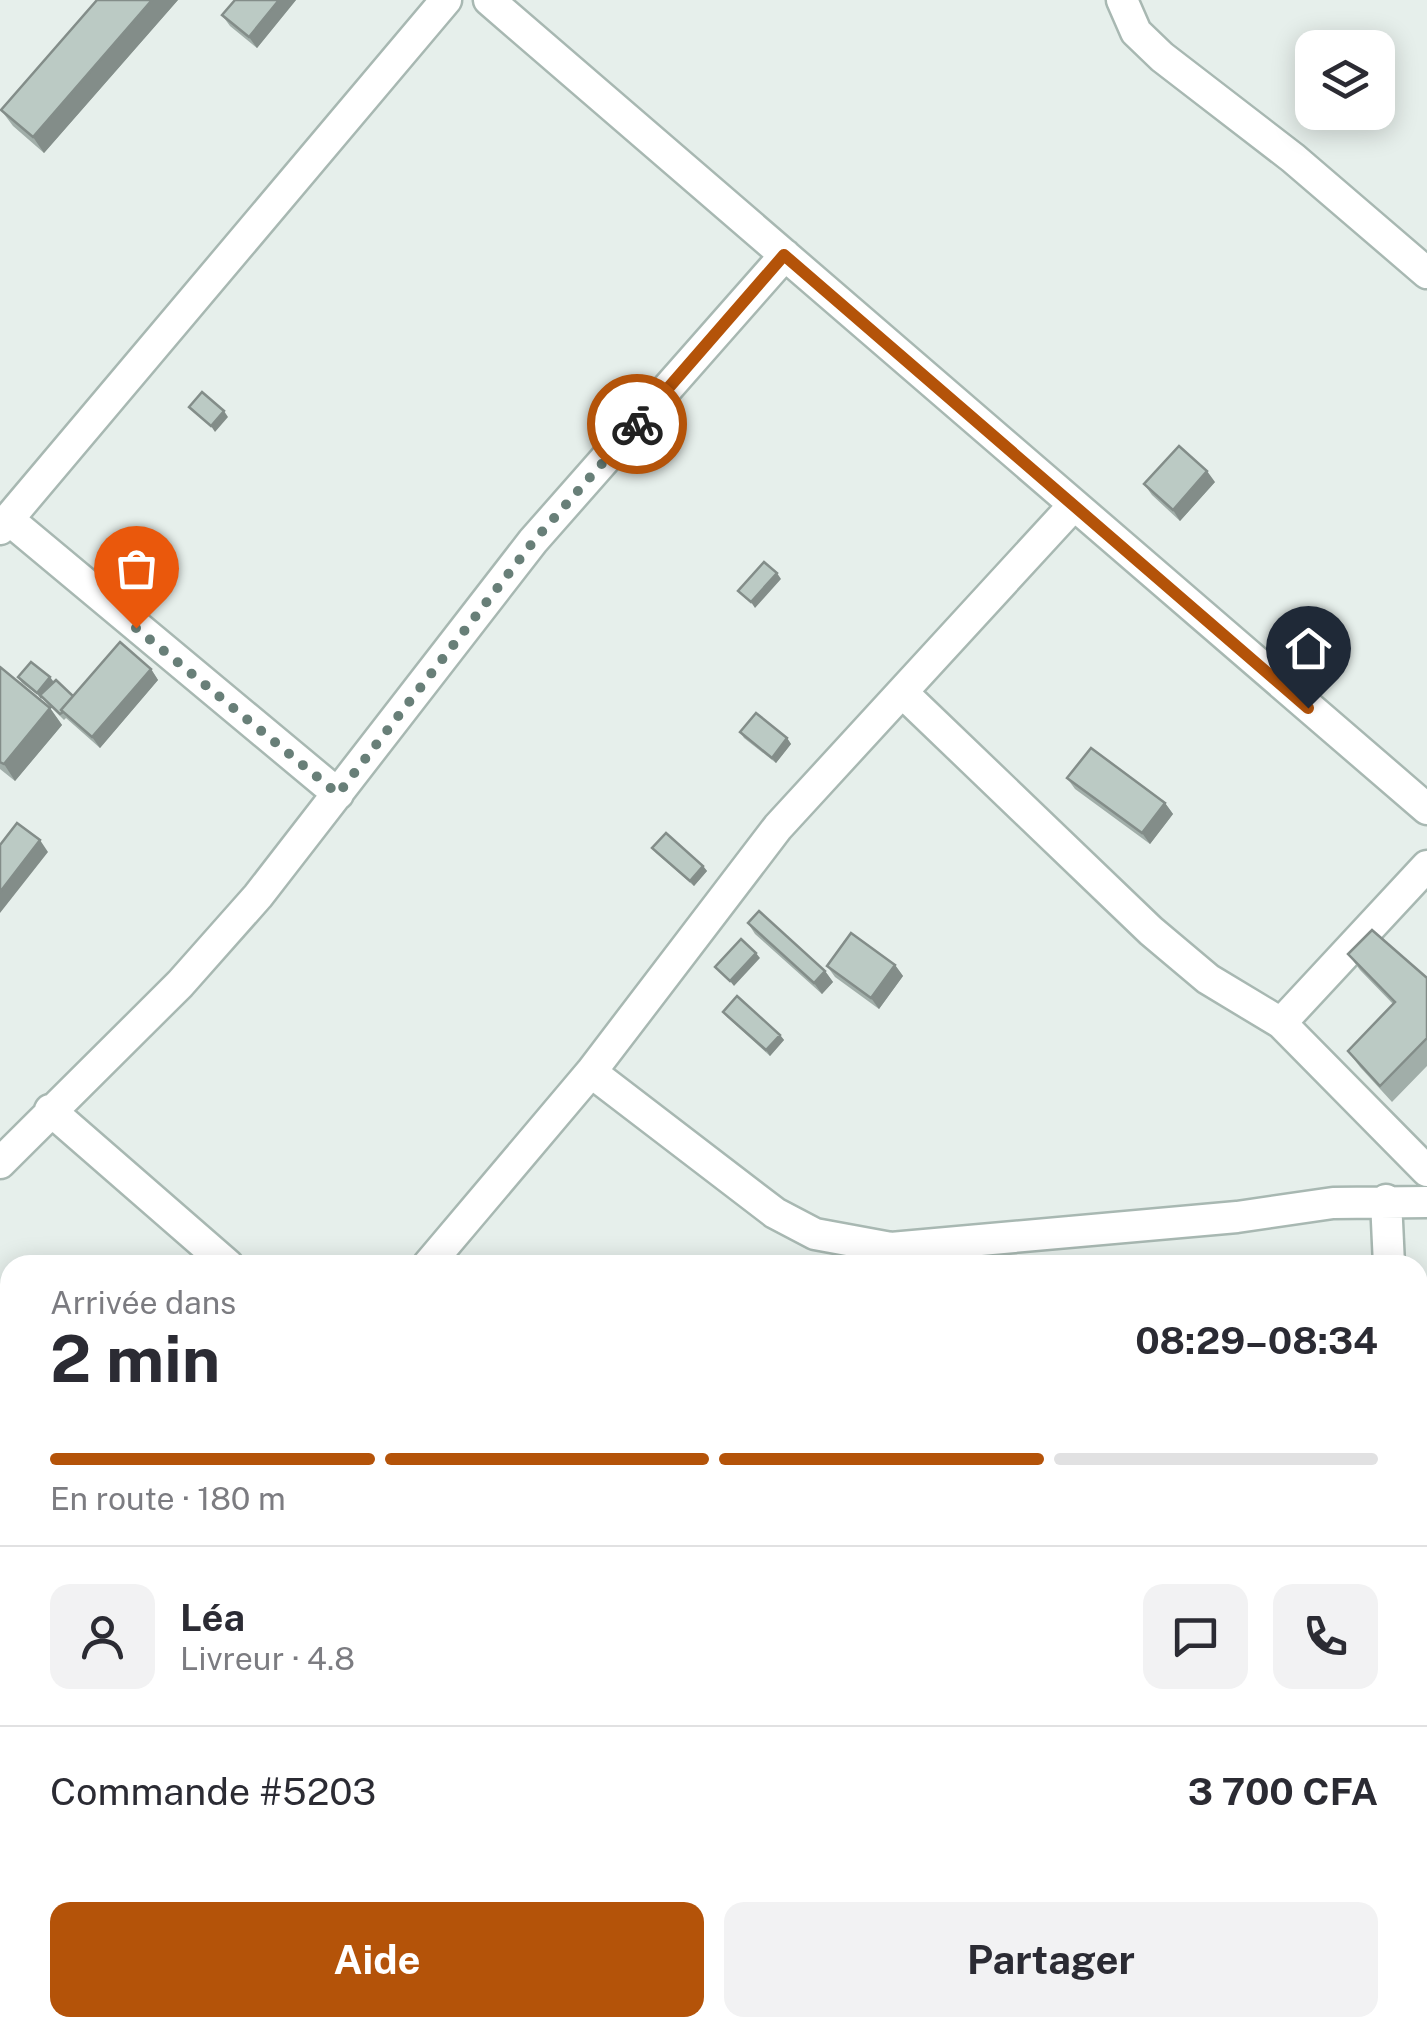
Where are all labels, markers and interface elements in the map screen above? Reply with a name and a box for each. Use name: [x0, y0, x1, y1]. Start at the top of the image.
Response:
map controls: [1295, 30, 1395, 130]
button: layers: [1295, 30, 1395, 130]
courier: [587, 374, 687, 474]
icon: bike: [610, 397, 665, 452]
pin: [94, 526, 179, 629]
icon: bag: [109, 541, 164, 596]
pin: [1266, 606, 1351, 709]
icon: home: [1281, 621, 1336, 676]
text: Arrivée dans: [50, 1284, 236, 1321]
text: 08:29–08:34: [1135, 1318, 1378, 1363]
text: 2 min: [50, 1320, 220, 1397]
text: En route · 180 m: [50, 1480, 286, 1517]
button: person: [50, 1584, 155, 1689]
button: chat: [1143, 1584, 1248, 1689]
button: phone: [1273, 1584, 1378, 1689]
text: Léa: [180, 1595, 245, 1640]
text: Livreur · 4.8: [180, 1640, 355, 1677]
text: Commande #5203: [50, 1769, 376, 1814]
text: 3 700 CFA: [1188, 1769, 1378, 1814]
button: Aide: [50, 1902, 704, 2017]
button: Partager: [724, 1902, 1378, 2017]

